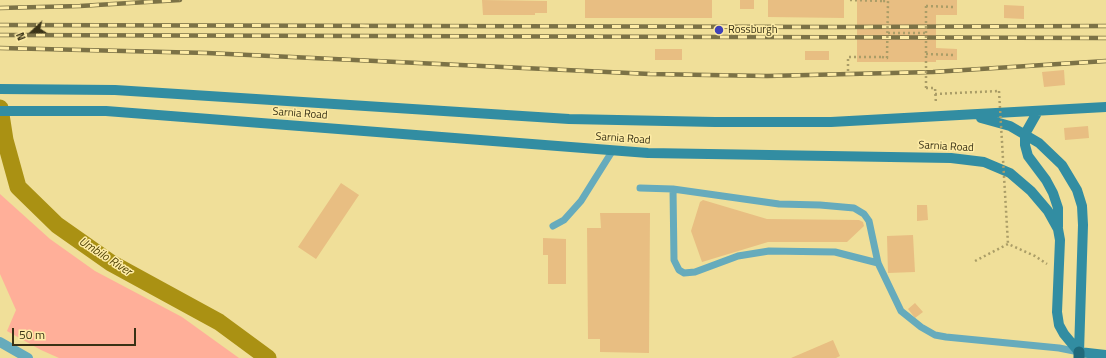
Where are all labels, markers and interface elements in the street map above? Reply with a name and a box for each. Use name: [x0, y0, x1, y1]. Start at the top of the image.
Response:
north arrow: [12, 12, 52, 52]
place label: Rossburgh: [728, 23, 778, 37]
marker: Rossburgh: [713, 24, 725, 36]
text: N: [12, 30, 30, 43]
street label: Sarnia Road: [272, 105, 328, 123]
street label: Sarnia Road: [595, 130, 651, 148]
street label: Sarnia Road: [918, 139, 974, 155]
water label: Umbilo River: [76, 235, 134, 279]
scale bar: [14, 320, 138, 346]
text: 50 m: [19, 325, 45, 344]

